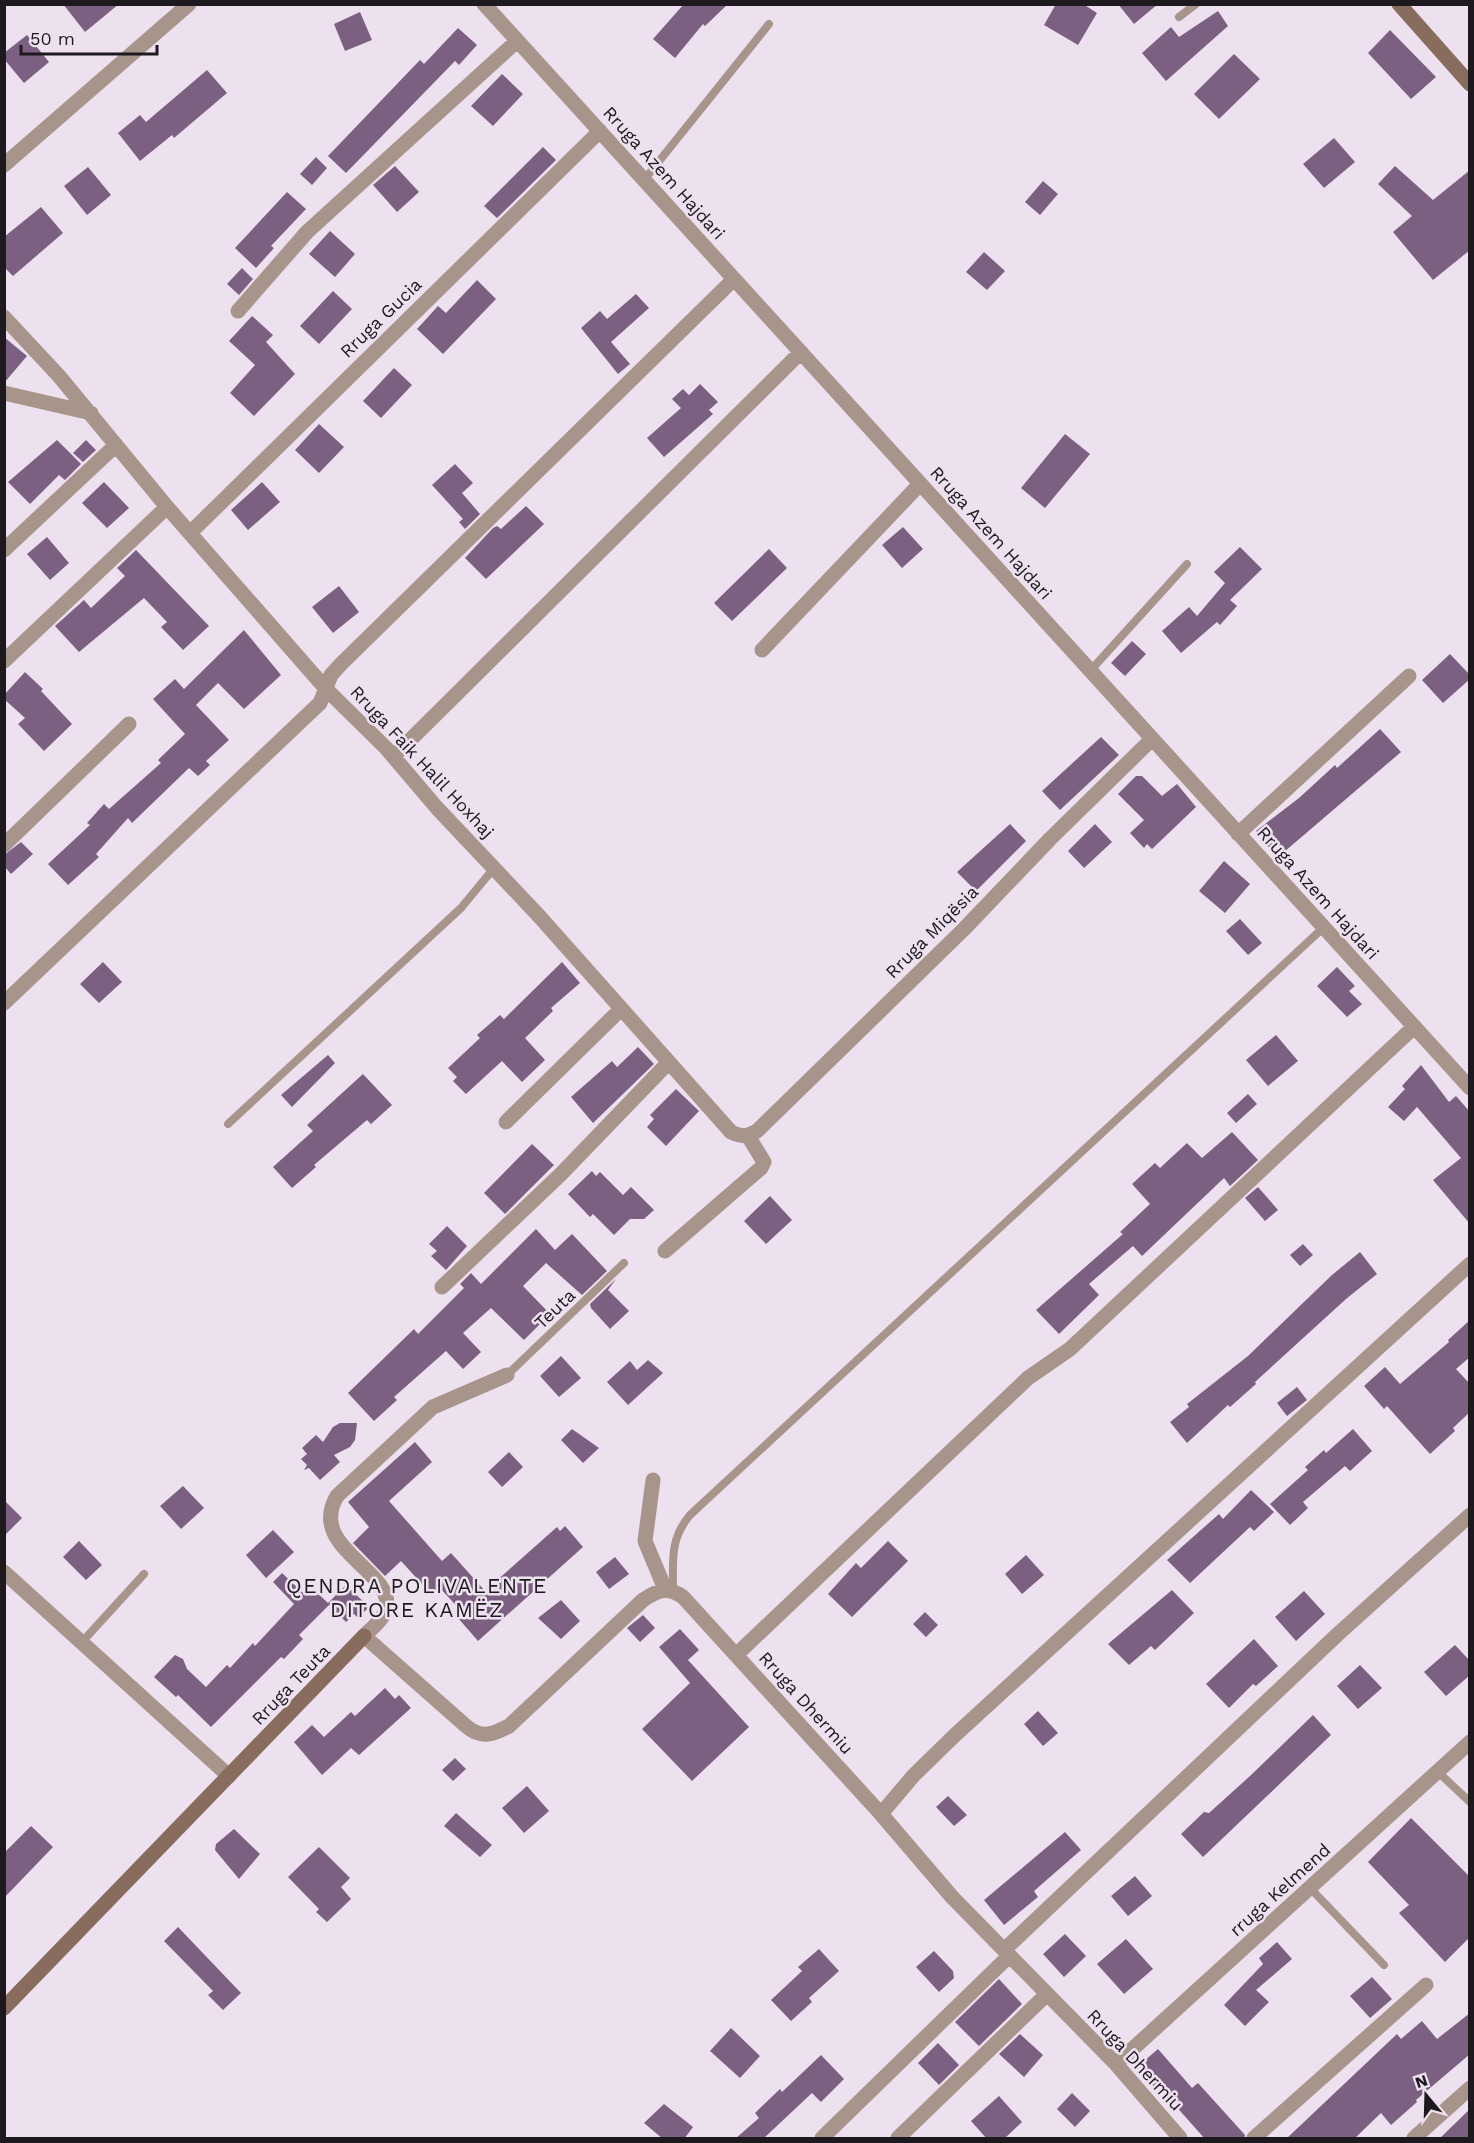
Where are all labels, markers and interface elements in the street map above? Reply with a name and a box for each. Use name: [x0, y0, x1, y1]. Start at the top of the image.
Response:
scale bar: [21, 18, 158, 56]
text: 50 m: [30, 28, 75, 49]
street label: Rruga Azem Hajdari: [599, 102, 730, 244]
street label: Rruga Gucia: [336, 274, 426, 362]
street label: Rruga Azem Hajdari: [926, 462, 1057, 604]
street label: Rruga Faik Halil Hoxhaj: [346, 681, 498, 842]
street label: Rruga Azem Hajdari: [1253, 822, 1384, 964]
street label: Rruga Miqësia: [881, 881, 982, 982]
street label: Teuta: [530, 1284, 579, 1333]
district label: QENDRA POLIVALENTE DITORE KAMËZ: [286, 1573, 548, 1622]
street label: Rruga Teuta: [247, 1640, 334, 1729]
street label: Rruga Dhermiu: [755, 1647, 858, 1758]
street label: rruga Kelmend: [1225, 1839, 1334, 1940]
street label: Rruga Dhermiu: [1083, 2005, 1188, 2115]
north arrow: [1396, 2065, 1456, 2125]
text: N: [1413, 2070, 1430, 2092]

